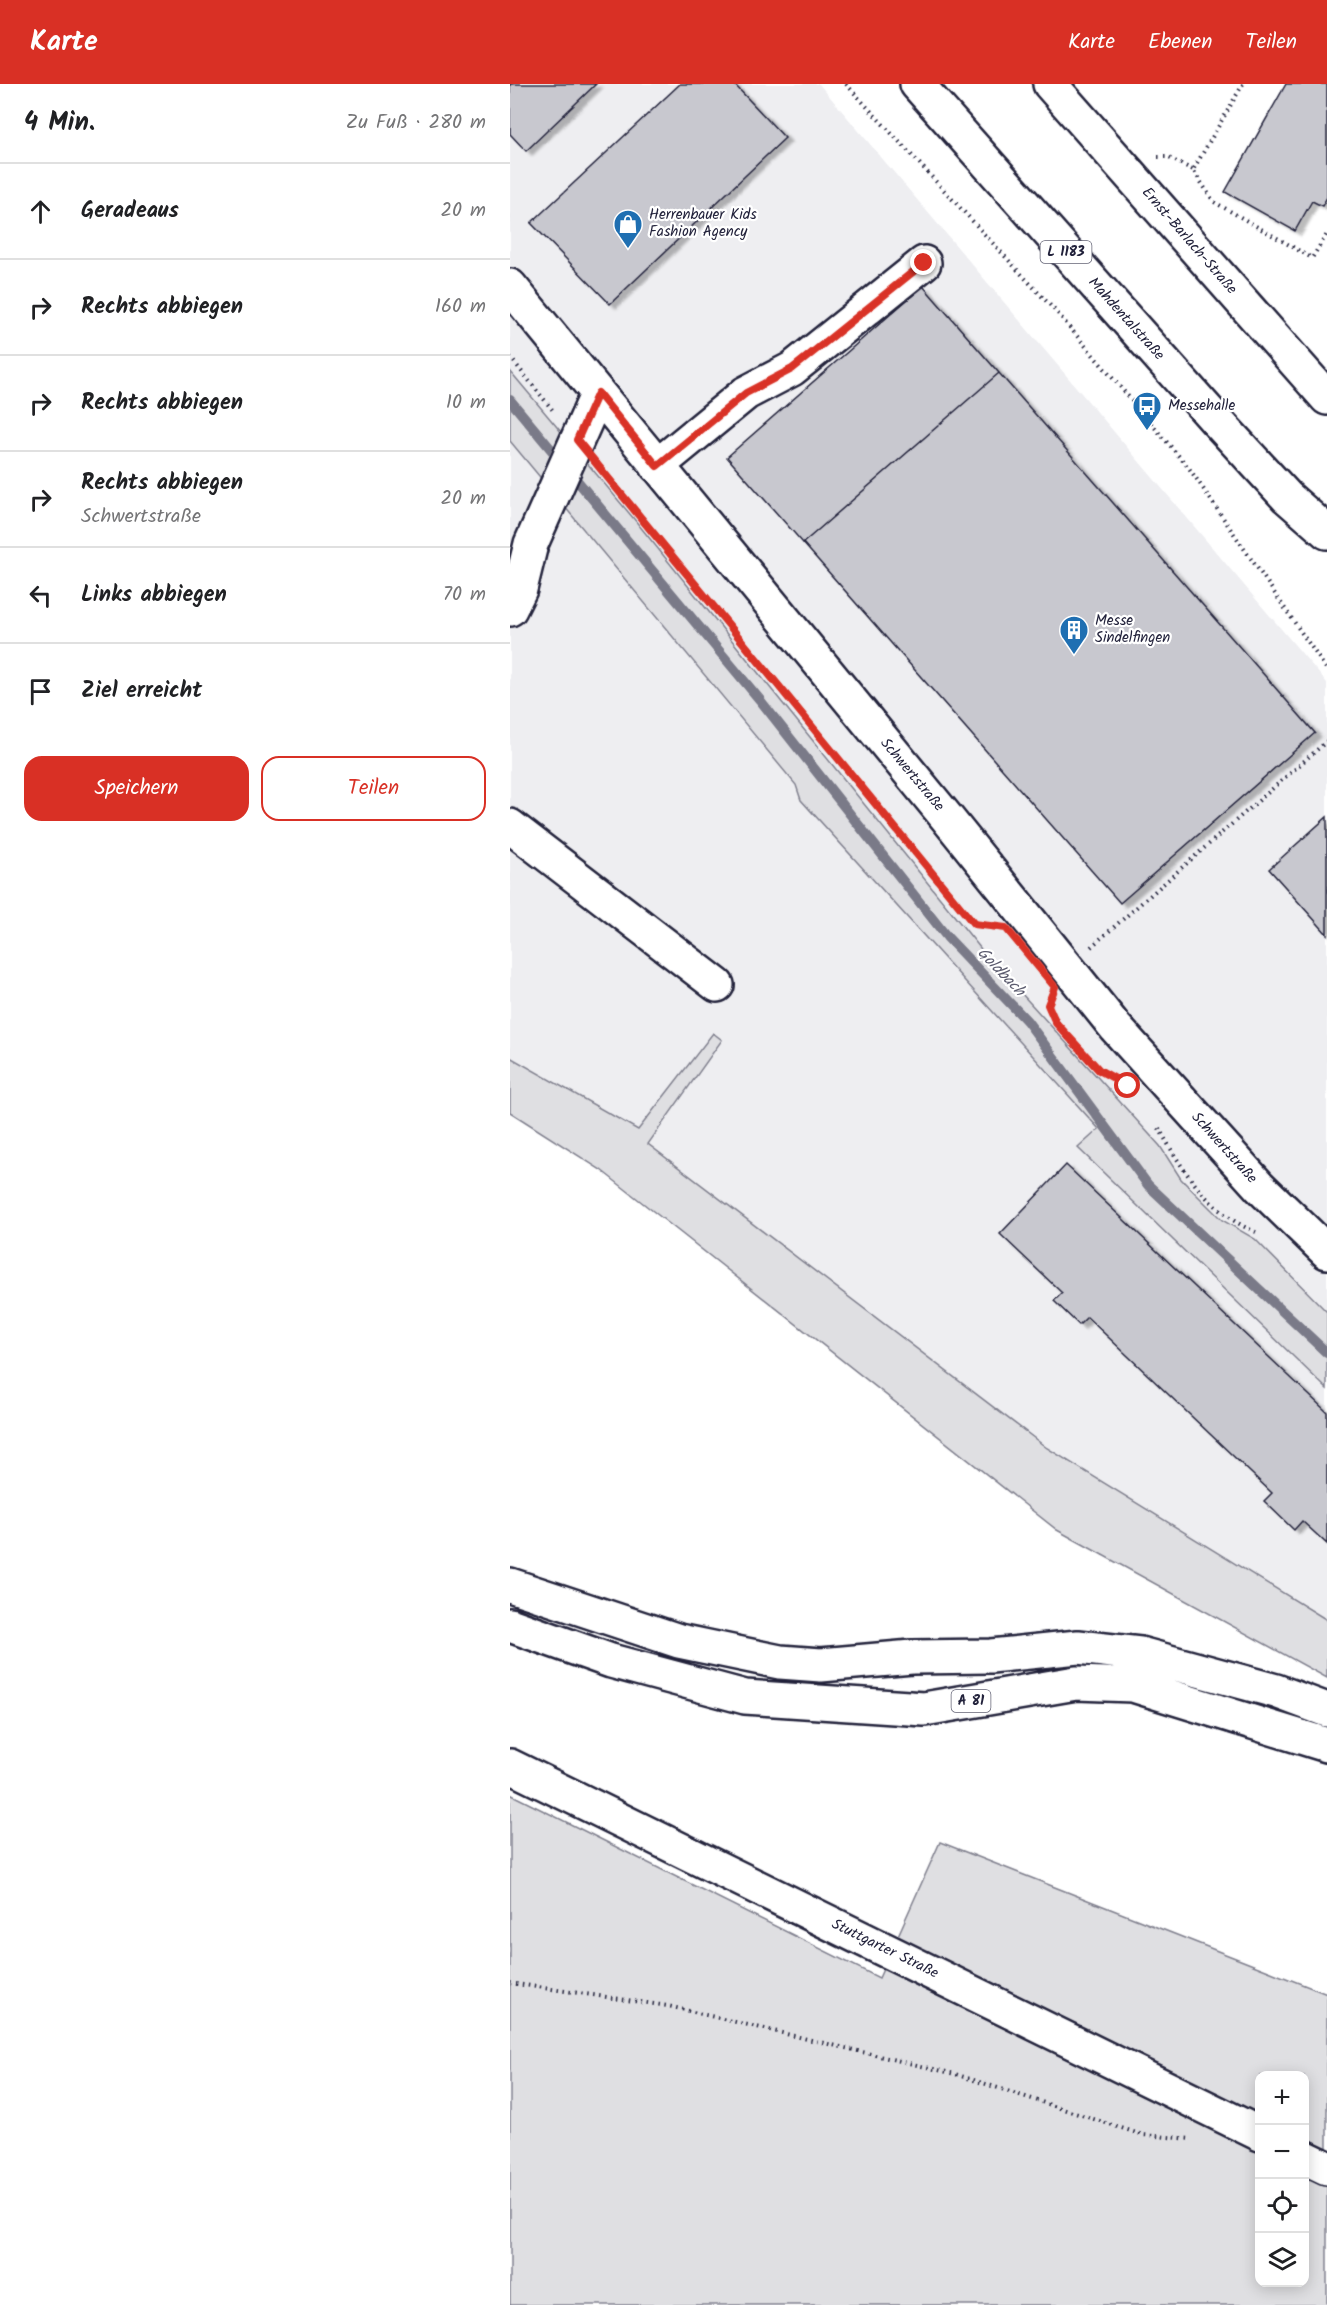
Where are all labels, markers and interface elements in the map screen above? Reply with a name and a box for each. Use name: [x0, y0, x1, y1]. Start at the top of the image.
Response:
text: Karte: [30, 20, 98, 65]
text: Karte: [1068, 26, 1115, 59]
text: Ebenen: [1148, 26, 1213, 59]
text: Teilen: [1246, 26, 1297, 59]
text: 4 Min.: [24, 102, 95, 144]
text: Zu Fuß · 280 m: [346, 107, 486, 139]
street label: Ernst-Barlach-Straße: [1135, 182, 1243, 300]
text: Geradeaus: [81, 194, 179, 229]
icon: ahead: [24, 195, 57, 228]
text: 20 m: [440, 195, 486, 227]
place label: Herrenbauer Kids Fashion Agency: [649, 203, 757, 244]
shop icon: Herrenbauer Kids Fashion Agency: [612, 208, 644, 250]
road number: L 1183: [1040, 241, 1092, 263]
route end: [910, 249, 936, 275]
street label: Mahdentalstraße: [1082, 272, 1170, 366]
text: Rechts abbiegen: [81, 290, 243, 325]
icon: right: [24, 291, 57, 324]
text: 160 m: [435, 291, 486, 323]
text: Rechts abbiegen: [81, 386, 243, 421]
icon: right: [24, 387, 57, 420]
text: 10 m: [446, 387, 486, 419]
bus stop icon: Messehalle: [1131, 390, 1163, 432]
place label: Messehalle: [1168, 394, 1236, 418]
text: Rechts abbiegen: [81, 466, 243, 501]
icon: right: [24, 483, 57, 516]
text: 20 m: [440, 483, 486, 515]
text: Schwertstraße: [81, 501, 201, 533]
text: Links abbiegen: [81, 578, 227, 613]
icon: left: [24, 579, 57, 612]
text: 70 m: [443, 579, 486, 611]
place label: Messe Sindelfingen: [1095, 609, 1170, 650]
building icon: Messe Sindelfingen: [1058, 614, 1090, 656]
text: Ziel erreicht: [81, 674, 202, 709]
icon: arrive: [24, 675, 57, 708]
street label: Schwertstraße: [874, 733, 950, 817]
button: Speichern: [24, 756, 249, 821]
button: Teilen: [261, 756, 486, 821]
water label: Goldbach: [971, 942, 1032, 1003]
route start: [1114, 1072, 1140, 1098]
street label: Schwertstraße: [1185, 1107, 1263, 1190]
road number: A 81: [952, 1690, 990, 1712]
street label: Stuttgarter Straße: [827, 1913, 943, 1985]
map controls: [1255, 2071, 1309, 2287]
button: +: [1255, 2071, 1309, 2125]
button: −: [1255, 2125, 1309, 2179]
button: locate: [1255, 2179, 1309, 2233]
button: layers: [1255, 2233, 1309, 2287]

